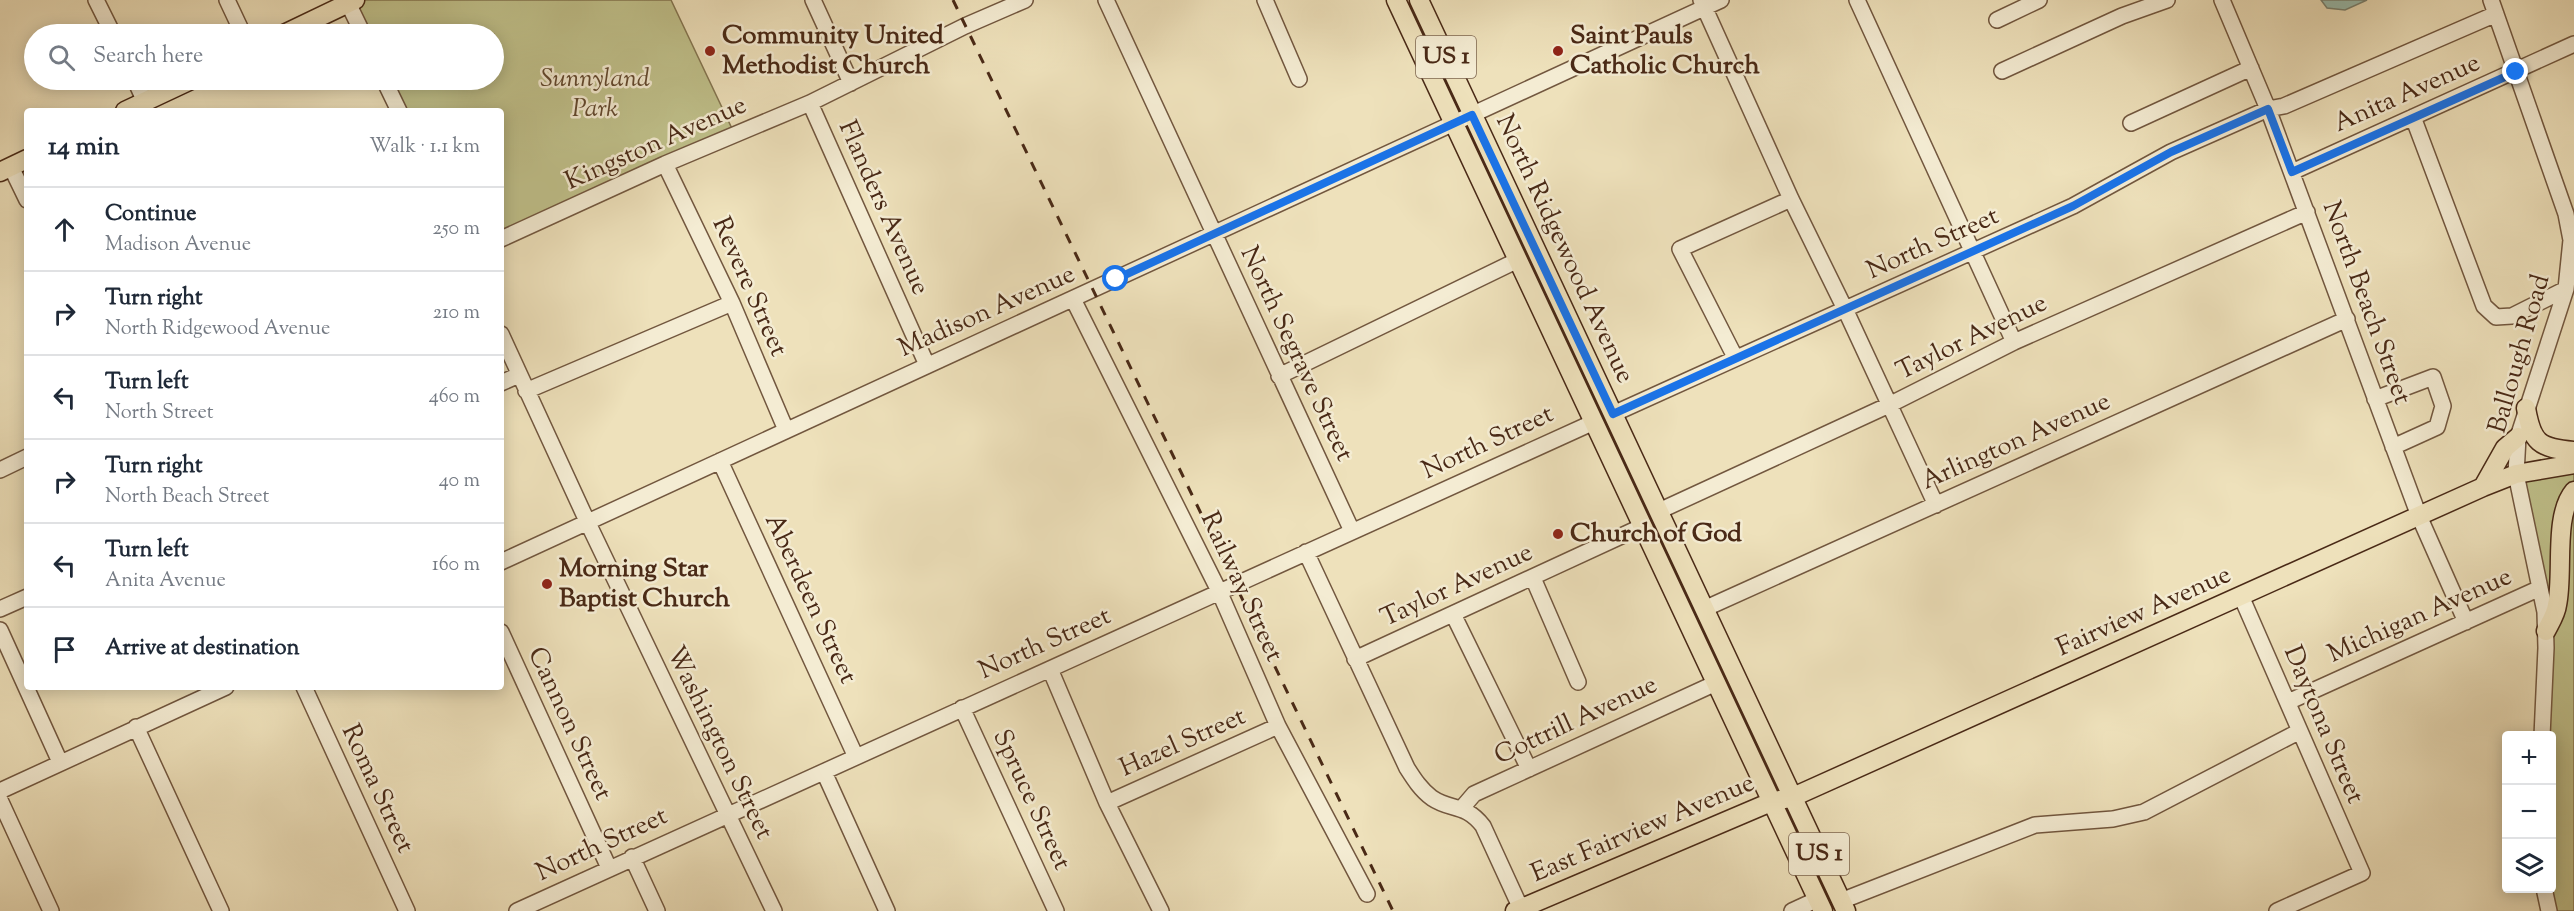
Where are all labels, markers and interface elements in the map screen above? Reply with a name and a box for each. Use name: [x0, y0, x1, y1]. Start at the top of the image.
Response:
place label: Community United Methodist Church: [722, 18, 944, 85]
place label: Saint Pauls Catholic Church: [1570, 18, 1760, 85]
search box: [24, 24, 504, 90]
road number: US 1: [1416, 36, 1476, 78]
icon: search: [45, 41, 78, 74]
text: Search here: [93, 41, 203, 73]
marker: Community United Methodist Church: [703, 44, 717, 58]
marker: Saint Pauls Catholic Church: [1551, 44, 1565, 58]
street label: Anita Avenue: [2328, 45, 2486, 143]
route end: [2502, 58, 2528, 84]
park label: Sunnyland Park: [540, 61, 650, 128]
street label: Kingston Avenue: [559, 87, 753, 201]
street label: North Ridgewood Avenue: [1485, 108, 1643, 390]
street label: Flanders Avenue: [828, 115, 938, 301]
text: 14 min: [48, 129, 120, 166]
text: Walk · 1.1 km: [369, 133, 480, 162]
street label: North Beach Street: [2312, 196, 2420, 410]
street label: North Street: [1861, 198, 2005, 290]
text: Continue: [105, 199, 196, 231]
street label: Revere Street: [702, 211, 796, 363]
icon: ahead: [48, 213, 81, 246]
text: 250 m: [432, 215, 480, 244]
text: Madison Avenue: [105, 231, 251, 260]
street label: North Segrave Street: [1230, 240, 1362, 468]
street label: Madison Avenue: [893, 256, 1081, 368]
route start: [1102, 265, 1128, 291]
street label: Ballough Road: [2480, 270, 2560, 438]
text: Turn right: [105, 283, 202, 315]
street label: Taylor Avenue: [1890, 285, 2054, 391]
icon: right: [48, 297, 81, 330]
text: 210 m: [433, 299, 480, 328]
text: North Ridgewood Avenue: [105, 315, 330, 344]
text: Turn left: [105, 367, 188, 399]
icon: left: [48, 381, 81, 414]
text: 460 m: [429, 383, 480, 412]
street label: Arlington Avenue: [1916, 384, 2116, 500]
street label: North Street: [1416, 396, 1560, 490]
text: North Street: [105, 399, 214, 428]
text: Turn right: [105, 451, 202, 483]
icon: right: [48, 465, 81, 498]
text: 40 m: [439, 467, 480, 496]
text: North Beach Street: [105, 483, 269, 512]
street label: Railway Street: [1190, 506, 1292, 668]
street label: Aberdeen Street: [754, 508, 866, 690]
place label: Church of God: [1570, 516, 1742, 553]
marker: Church of God: [1551, 527, 1565, 541]
text: Turn left: [105, 535, 188, 567]
street label: Taylor Avenue: [1375, 535, 1539, 637]
icon: left: [48, 549, 81, 582]
text: 160 m: [432, 551, 480, 580]
place label: Morning Star Baptist Church: [559, 551, 731, 618]
street label: Fairview Avenue: [2051, 557, 2237, 667]
street label: Michigan Avenue: [2322, 559, 2518, 673]
text: Anita Avenue: [105, 567, 226, 596]
marker: Morning Star Baptist Church: [540, 577, 554, 591]
street label: North Street: [973, 598, 1117, 690]
icon: arrive: [48, 633, 81, 666]
text: Arrive at destination: [105, 633, 300, 665]
street label: Washington Street: [656, 640, 782, 846]
street label: Daytona Street: [2273, 640, 2373, 810]
street label: Cannon Street: [517, 641, 621, 807]
street label: Cottrill Avenue: [1488, 667, 1664, 775]
street label: Hazel Street: [1114, 699, 1252, 787]
street label: Roma Street: [331, 719, 423, 860]
street label: Spruce Street: [982, 724, 1080, 876]
map controls: [2502, 731, 2556, 893]
button: +: [2502, 731, 2556, 785]
street label: East Fairview Avenue: [1525, 765, 1761, 893]
button: −: [2502, 785, 2556, 839]
street label: North Street: [530, 798, 674, 892]
road number: US 1: [1789, 833, 1849, 875]
button: layers: [2502, 839, 2556, 893]

